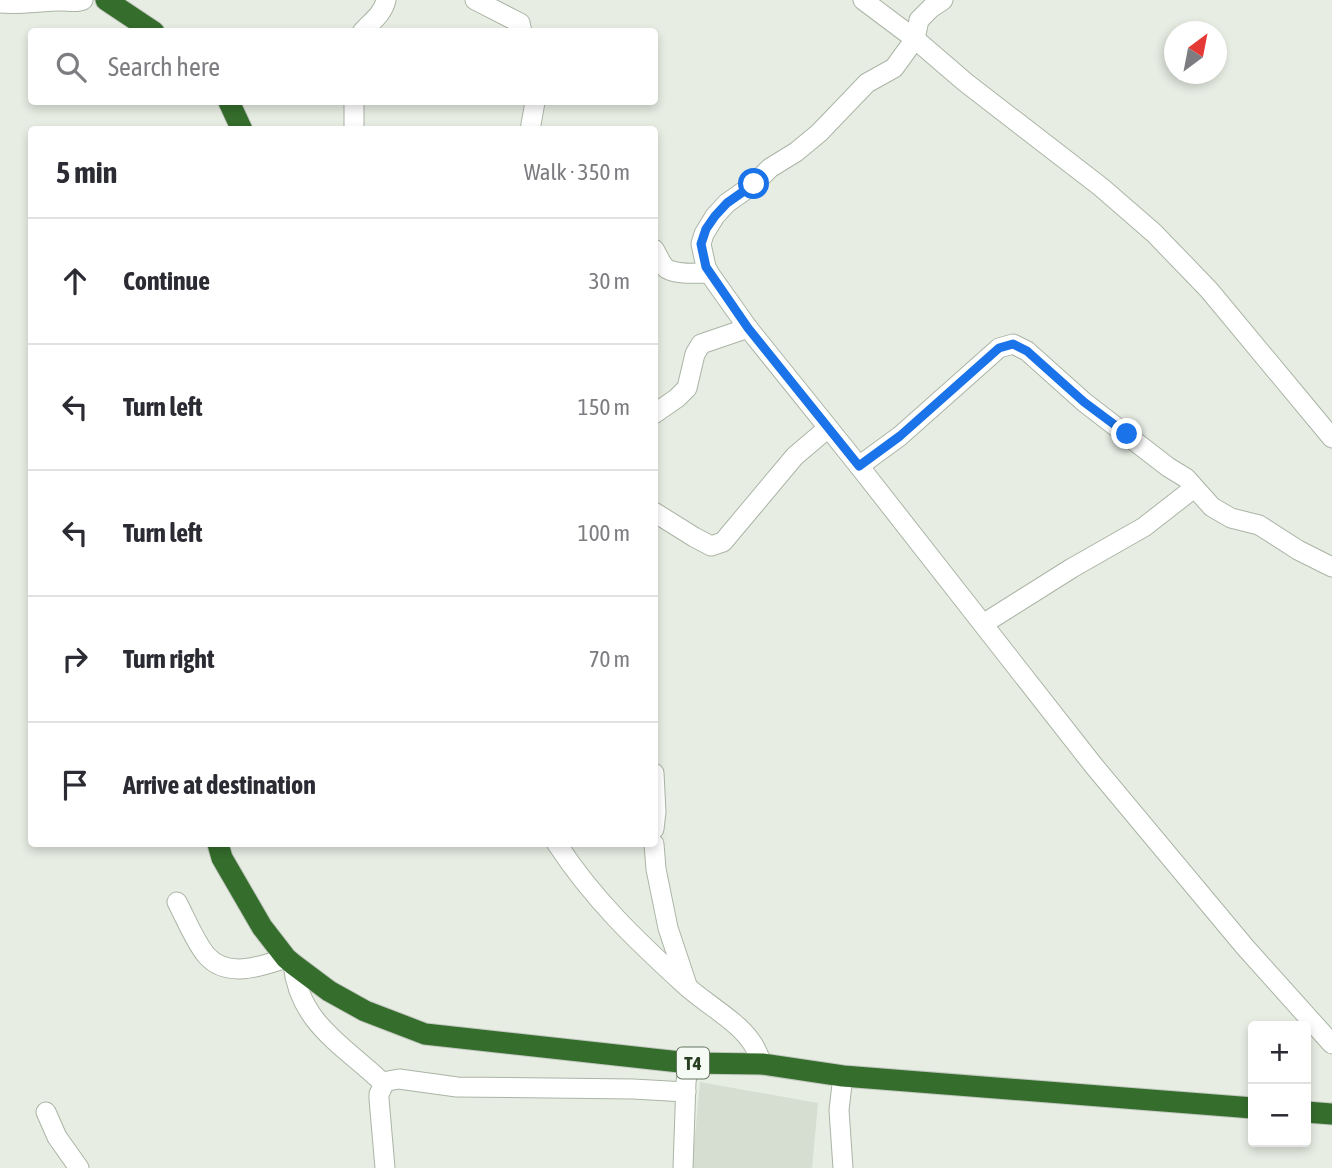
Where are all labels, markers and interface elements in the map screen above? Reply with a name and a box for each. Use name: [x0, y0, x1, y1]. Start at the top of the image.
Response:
north arrow: [1164, 21, 1227, 84]
search box: [28, 28, 658, 105]
icon: search: [52, 48, 90, 86]
text: Search here: [108, 52, 220, 82]
text: 5 min: [56, 155, 117, 189]
text: Walk · 350 m: [524, 159, 630, 185]
route start: [738, 168, 769, 199]
icon: ahead: [56, 262, 94, 300]
text: Continue: [123, 266, 210, 296]
text: 30 m: [589, 268, 630, 294]
icon: left: [56, 388, 94, 426]
text: Turn left: [123, 392, 203, 422]
text: 150 m: [578, 394, 630, 420]
route end: [1111, 418, 1142, 449]
icon: left: [56, 514, 94, 552]
text: Turn left: [123, 518, 203, 548]
text: 100 m: [578, 520, 630, 546]
icon: right: [56, 640, 94, 678]
text: Turn right: [123, 644, 214, 674]
text: 70 m: [589, 646, 630, 672]
icon: arrive: [56, 766, 94, 804]
text: Arrive at destination: [123, 770, 316, 800]
map controls: [1248, 1021, 1311, 1147]
button: +: [1248, 1021, 1311, 1084]
road number: T4: [677, 1048, 709, 1078]
button: −: [1248, 1084, 1311, 1147]

